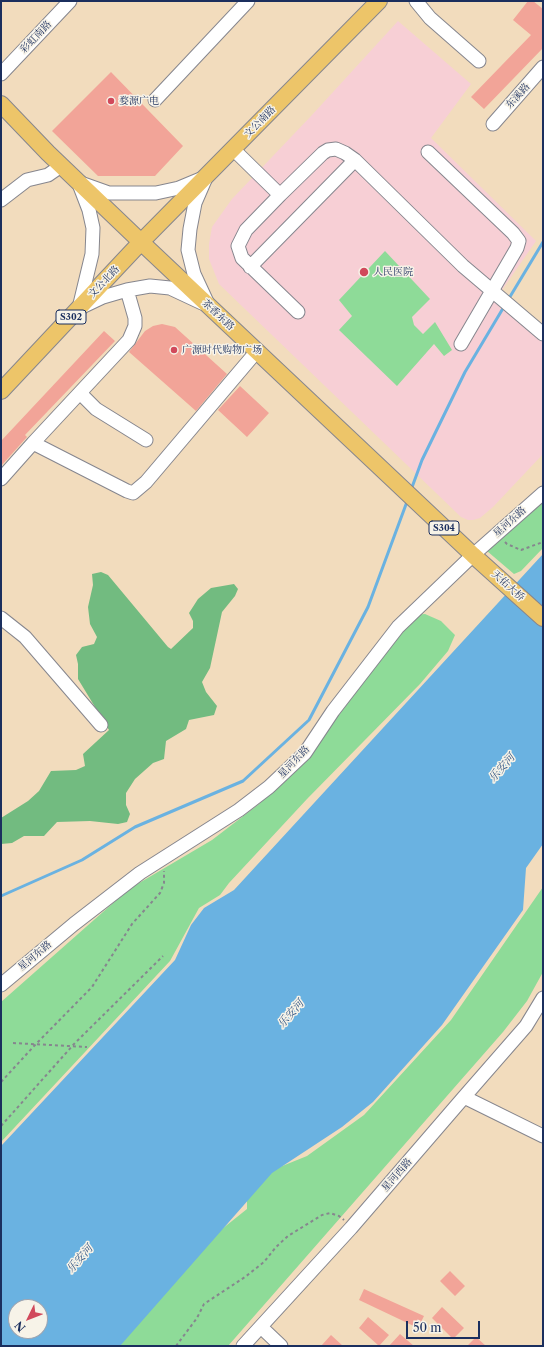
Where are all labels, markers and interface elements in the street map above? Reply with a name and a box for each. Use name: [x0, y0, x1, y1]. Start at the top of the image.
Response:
street label: 彩虹南路: [18, 18, 54, 56]
street label: 东溪路: [504, 81, 532, 111]
place label: 婺源广电: [119, 95, 159, 107]
marker: 婺源广电: [106, 96, 116, 106]
street label: 文公南路: [242, 104, 278, 140]
street label: 文公北路: [86, 263, 122, 301]
marker: 人民医院: [358, 266, 370, 278]
place label: 人民医院: [373, 266, 413, 278]
street label: 茶香东路: [199, 297, 237, 333]
road number: S302: [56, 310, 86, 324]
place label: 广源时代购物广场: [182, 344, 262, 356]
marker: 广源时代购物广场: [169, 345, 179, 355]
street label: 星河东路: [491, 504, 529, 540]
road number: S304: [429, 521, 459, 535]
street label: 天佑大桥: [489, 568, 527, 604]
street label: 星河东路: [276, 743, 312, 781]
water label: 乐安河: [486, 751, 518, 785]
street label: 星河东路: [16, 939, 54, 973]
water label: 乐安河: [275, 997, 307, 1031]
street label: 星河西路: [379, 1156, 415, 1194]
water label: 乐安河: [64, 1242, 96, 1276]
north arrow: [8, 1299, 48, 1339]
scale bar: [408, 1313, 482, 1339]
text: N: [12, 1318, 28, 1335]
text: 50 m: [413, 1320, 442, 1335]

